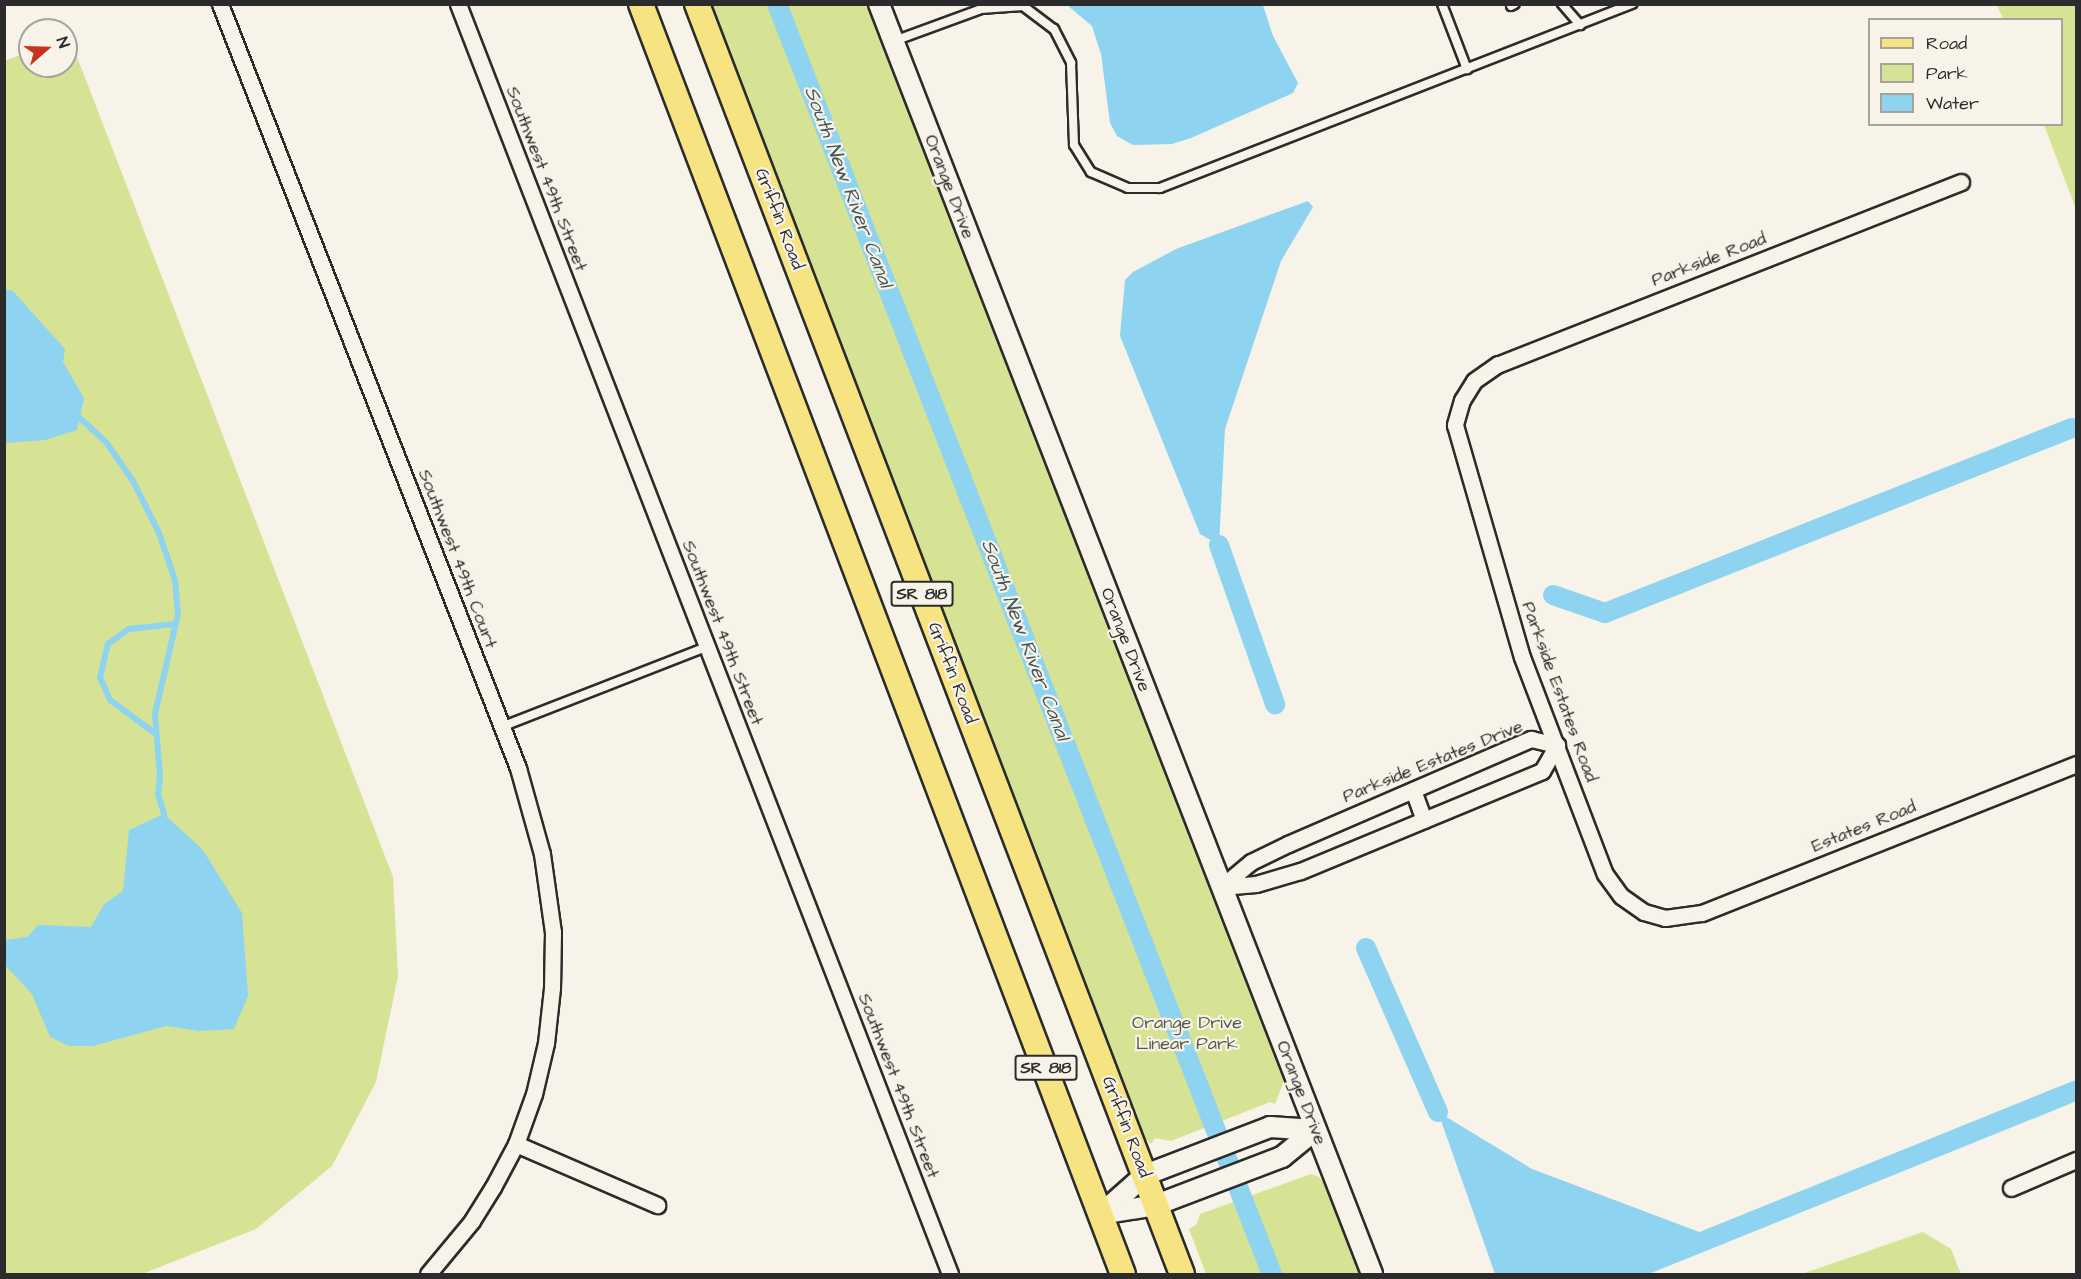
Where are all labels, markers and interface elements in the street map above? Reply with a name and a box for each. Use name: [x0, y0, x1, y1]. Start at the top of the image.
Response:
north arrow: [18, 18, 78, 78]
legend: [1868, 18, 2063, 126]
text: Road: [1926, 31, 1967, 56]
text: N: [51, 34, 75, 51]
text: Park: [1926, 61, 1968, 86]
water label: South New River Canal: [799, 83, 897, 291]
street label: Southwest 49th Street: [501, 84, 591, 274]
text: Water: [1926, 91, 1979, 116]
street label: Orange Drive: [919, 132, 979, 242]
street label: Griffin Road: [750, 165, 808, 273]
street label: Parkside Road: [1649, 228, 1769, 292]
street label: Southwest 49th Court: [413, 466, 501, 652]
water label: South New River Canal: [976, 536, 1074, 744]
street label: Southwest 49th Street: [677, 538, 767, 728]
road number: SR 818: [890, 581, 954, 607]
street label: Orange Drive: [1095, 585, 1155, 695]
street label: Parkside Estates Road: [1516, 599, 1602, 785]
street label: Griffin Road: [923, 619, 981, 727]
street label: Parkside Estates Drive: [1340, 716, 1526, 808]
street label: Estates Road: [1809, 796, 1919, 858]
street label: Southwest 49th Street: [853, 991, 943, 1181]
park label: Orange Drive Linear Park: [1132, 1013, 1242, 1056]
street label: Orange Drive: [1271, 1038, 1331, 1148]
road number: SR 818: [1014, 1055, 1078, 1081]
street label: Griffin Road: [1097, 1073, 1155, 1181]

